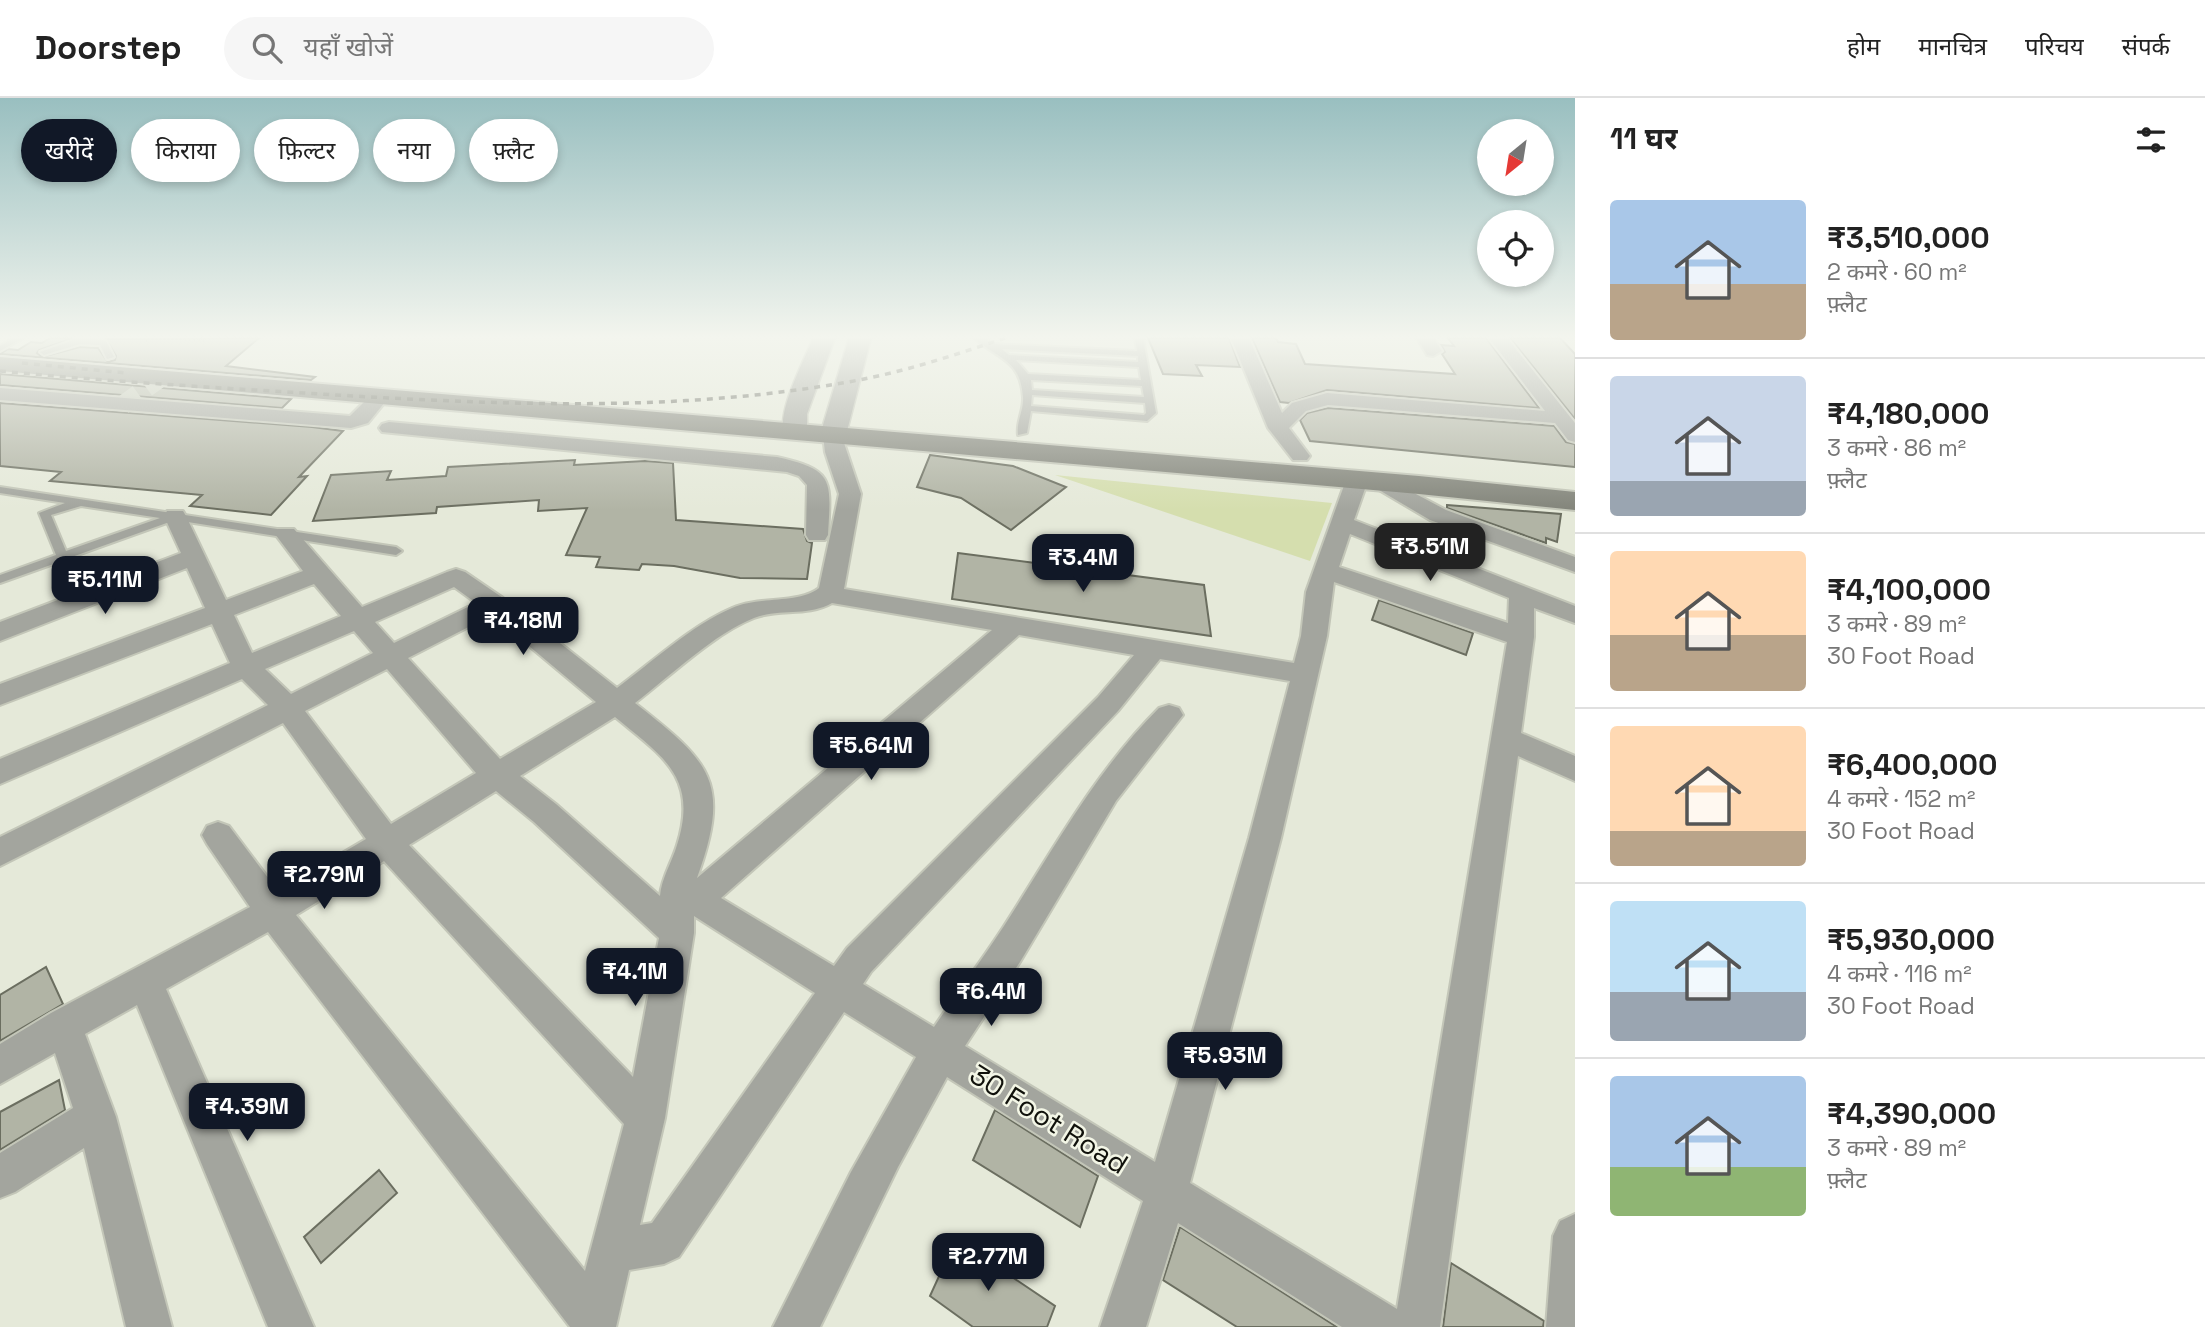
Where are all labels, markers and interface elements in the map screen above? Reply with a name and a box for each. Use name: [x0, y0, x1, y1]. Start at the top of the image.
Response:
search box: [224, 17, 714, 80]
text: Doorstep: [35, 27, 182, 69]
icon: search: [248, 29, 286, 67]
text: यहाँ खोजें: [304, 30, 393, 64]
text: होम: [1847, 31, 1880, 62]
text: मानचित्र: [1918, 31, 1987, 62]
text: परिचय: [2025, 31, 2084, 62]
text: संपर्क: [2122, 31, 2170, 62]
chip: खरीदें: [21, 119, 117, 182]
chip: किराया: [131, 119, 240, 182]
chip: फ़िल्टर: [254, 119, 359, 182]
chip: नया: [373, 119, 455, 182]
chip: फ़्लैट: [469, 119, 558, 182]
north arrow: [1477, 119, 1554, 196]
map controls: [1477, 119, 1554, 287]
text: 11 घर: [1610, 119, 1677, 158]
icon: filters: [2132, 121, 2170, 159]
button: locate: [1477, 210, 1554, 287]
text: ₹3,510,000: [1827, 218, 1990, 257]
icon: home: [1666, 228, 1750, 312]
text: 2 कमरे · 60 m²: [1827, 257, 1967, 287]
text: फ़्लैट: [1827, 289, 1867, 319]
text: ₹4,180,000: [1827, 394, 1989, 433]
icon: home: [1666, 404, 1750, 488]
text: 3 कमरे · 86 m²: [1827, 433, 1966, 463]
text: फ़्लैट: [1827, 465, 1867, 495]
pin: ₹3.51M: [1373, 524, 1487, 583]
text: ₹3.51M: [1390, 531, 1470, 561]
pin: ₹3.4M: [1034, 534, 1132, 594]
text: ₹3.4M: [1048, 542, 1118, 572]
pin: ₹5.11M: [48, 556, 162, 616]
text: ₹5.11M: [68, 564, 142, 594]
text: ₹4,100,000: [1827, 570, 1991, 609]
icon: home: [1666, 579, 1750, 663]
pin: ₹4.18M: [466, 598, 580, 657]
text: ₹4.18M: [483, 605, 563, 635]
text: 3 कमरे · 89 m²: [1827, 609, 1966, 639]
text: 30 Foot Road: [1827, 641, 1975, 671]
pin: ₹5.64M: [814, 722, 928, 782]
text: ₹5.64M: [829, 730, 913, 760]
text: ₹6,400,000: [1827, 745, 1997, 784]
icon: home: [1666, 754, 1750, 838]
text: 4 कमरे · 152 m²: [1827, 784, 1975, 814]
text: 30 Foot Road: [1827, 816, 1975, 846]
pin: ₹2.79M: [267, 852, 381, 911]
text: ₹2.79M: [283, 859, 365, 889]
text: ₹5,930,000: [1827, 920, 1995, 959]
icon: home: [1666, 929, 1750, 1013]
pin: ₹4.1M: [586, 948, 684, 1008]
text: ₹4.1M: [602, 956, 668, 986]
text: 4 कमरे · 116 m²: [1827, 959, 1972, 989]
pin: ₹6.4M: [942, 968, 1040, 1028]
text: ₹6.4M: [956, 976, 1026, 1006]
text: 30 Foot Road: [1827, 991, 1975, 1021]
pin: ₹5.93M: [1168, 1032, 1282, 1092]
text: ₹5.93M: [1183, 1040, 1267, 1070]
street label: 30 Foot Road: [963, 1056, 1135, 1182]
pin: ₹4.39M: [190, 1084, 304, 1143]
text: ₹4.39M: [205, 1091, 289, 1121]
text: ₹4,390,000: [1827, 1094, 1996, 1133]
icon: home: [1666, 1104, 1750, 1188]
text: 3 कमरे · 89 m²: [1827, 1133, 1966, 1163]
text: फ़्लैट: [1827, 1165, 1867, 1195]
pin: ₹2.77M: [931, 1234, 1045, 1293]
text: ₹2.77M: [948, 1241, 1028, 1271]

